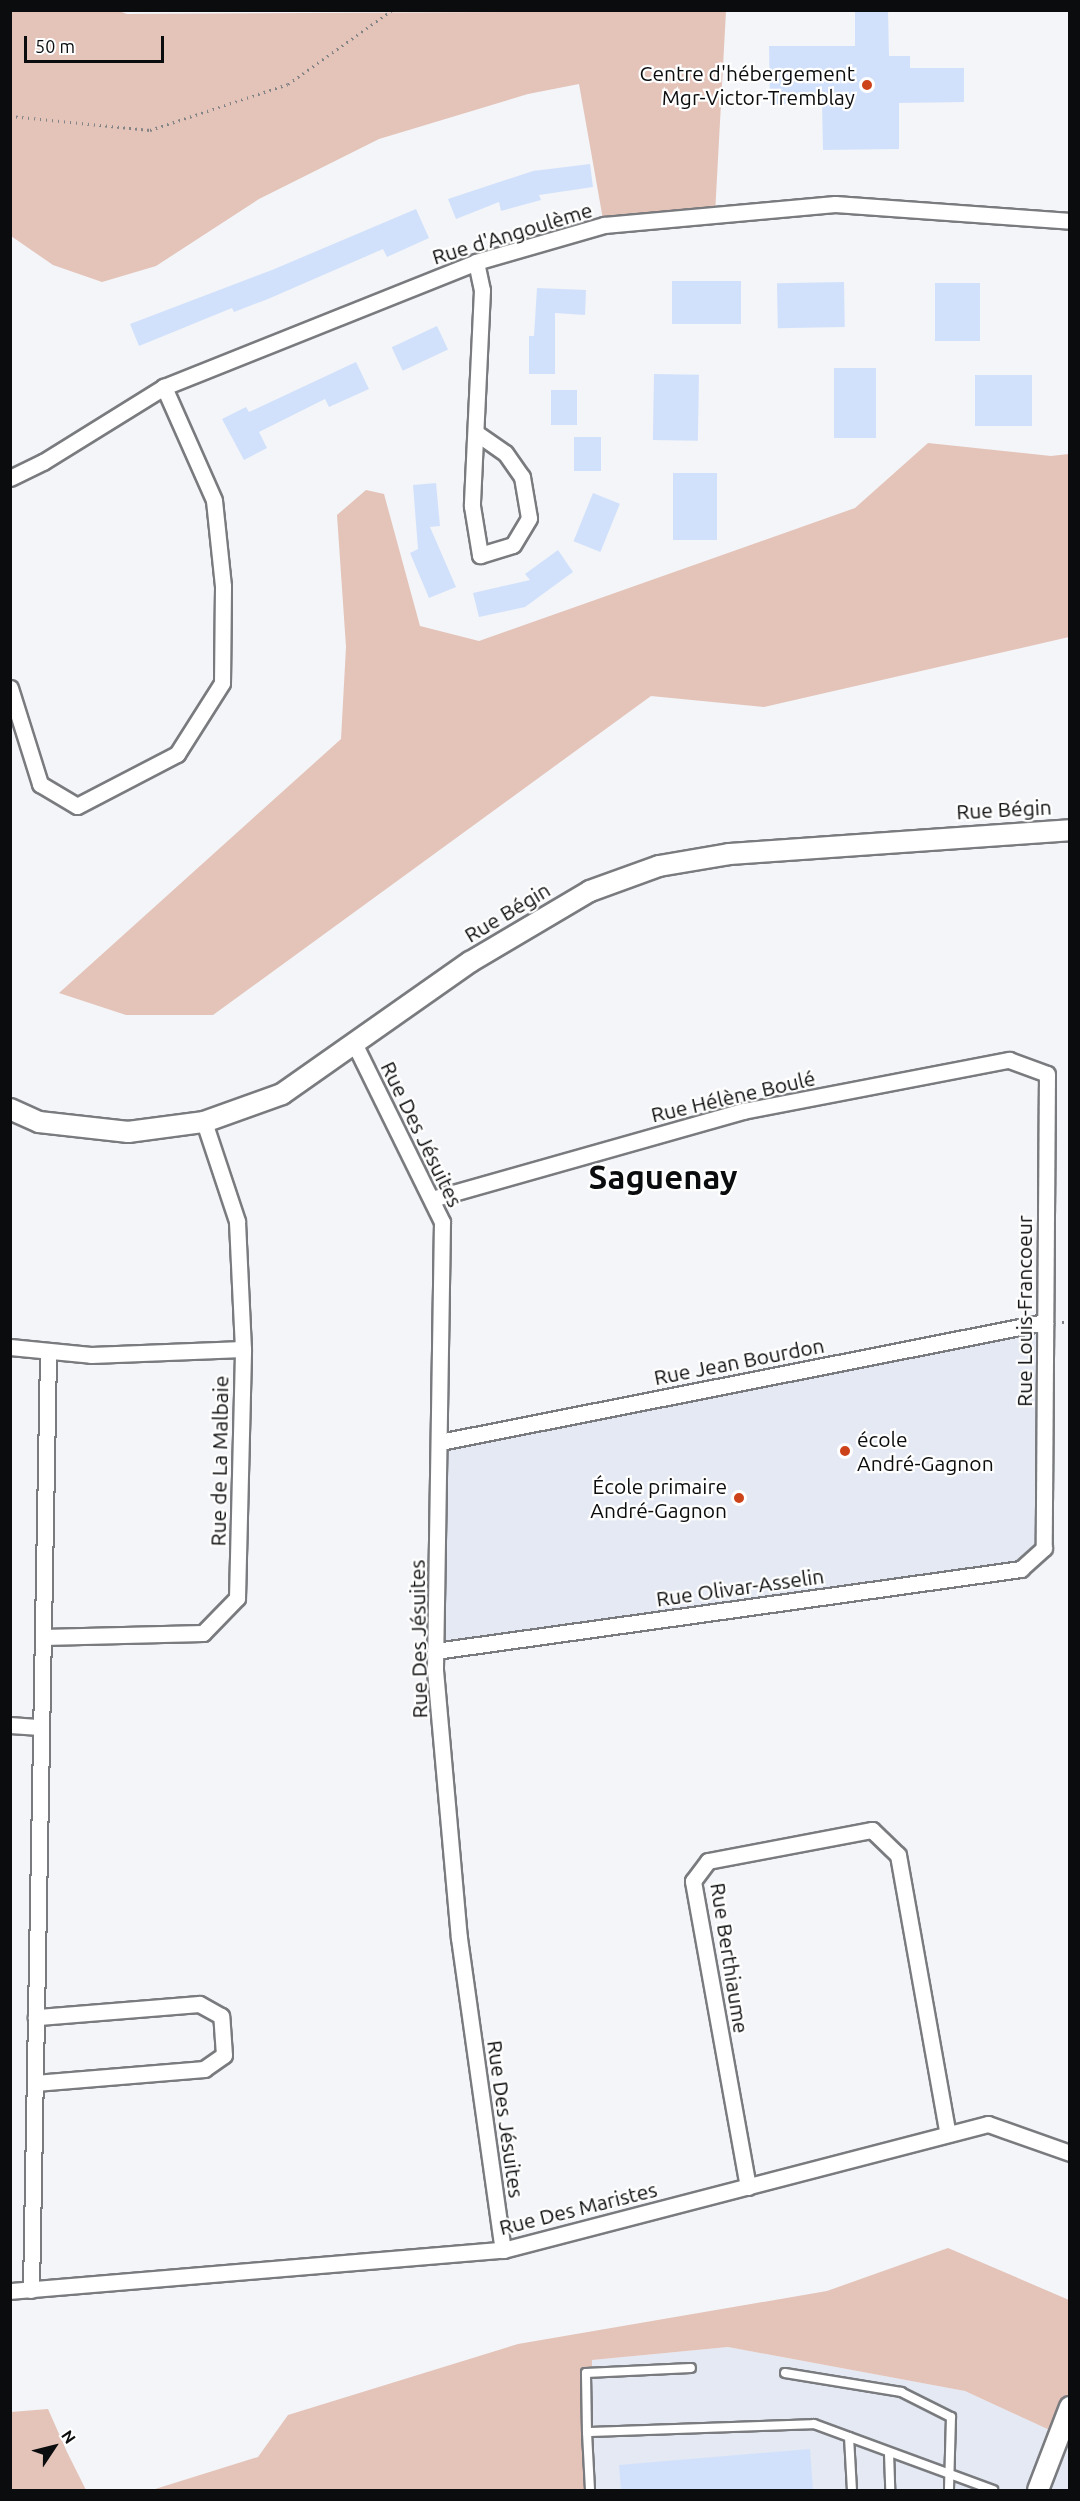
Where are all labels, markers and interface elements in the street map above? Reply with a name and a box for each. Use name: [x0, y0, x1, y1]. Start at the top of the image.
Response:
scale bar: [27, 24, 166, 62]
text: 50 m: [35, 36, 75, 56]
place label: Centre d'hébergement Mgr-Victor-Tremblay: [640, 60, 855, 110]
marker: Centre d'hébergement Mgr-Victor-Tremblay: [860, 78, 874, 92]
street label: Rue d'Angoulème: [429, 197, 595, 269]
street label: Rue Bégin: [956, 794, 1052, 824]
street label: Rue Bégin: [460, 877, 554, 947]
street label: Rue Des Jésuites: [376, 1057, 468, 1211]
street label: Rue Hélène Boulé: [648, 1065, 818, 1127]
district label: Saguenay: [588, 1157, 738, 1197]
street label: Rue Louis-Francoeur: [1011, 1215, 1037, 1407]
street label: Rue Jean Bourdon: [652, 1332, 826, 1390]
street label: Rue de La Malbaie: [205, 1375, 233, 1547]
place label: école André-Gagnon: [857, 1426, 994, 1476]
marker: école André-Gagnon: [838, 1444, 852, 1458]
place label: École primaire André-Gagnon: [590, 1473, 727, 1523]
marker: École primaire André-Gagnon: [732, 1491, 746, 1505]
street label: Rue Des Jésuites: [404, 1559, 432, 1719]
street label: Rue Olivar-Asselin: [654, 1563, 826, 1611]
street label: Rue Berthiaume: [706, 1881, 754, 2035]
street label: Rue Des Jésuites: [482, 2039, 530, 2199]
street label: Rue Des Maristes: [496, 2176, 660, 2240]
north arrow: [24, 2417, 84, 2477]
text: N: [58, 2427, 80, 2447]

